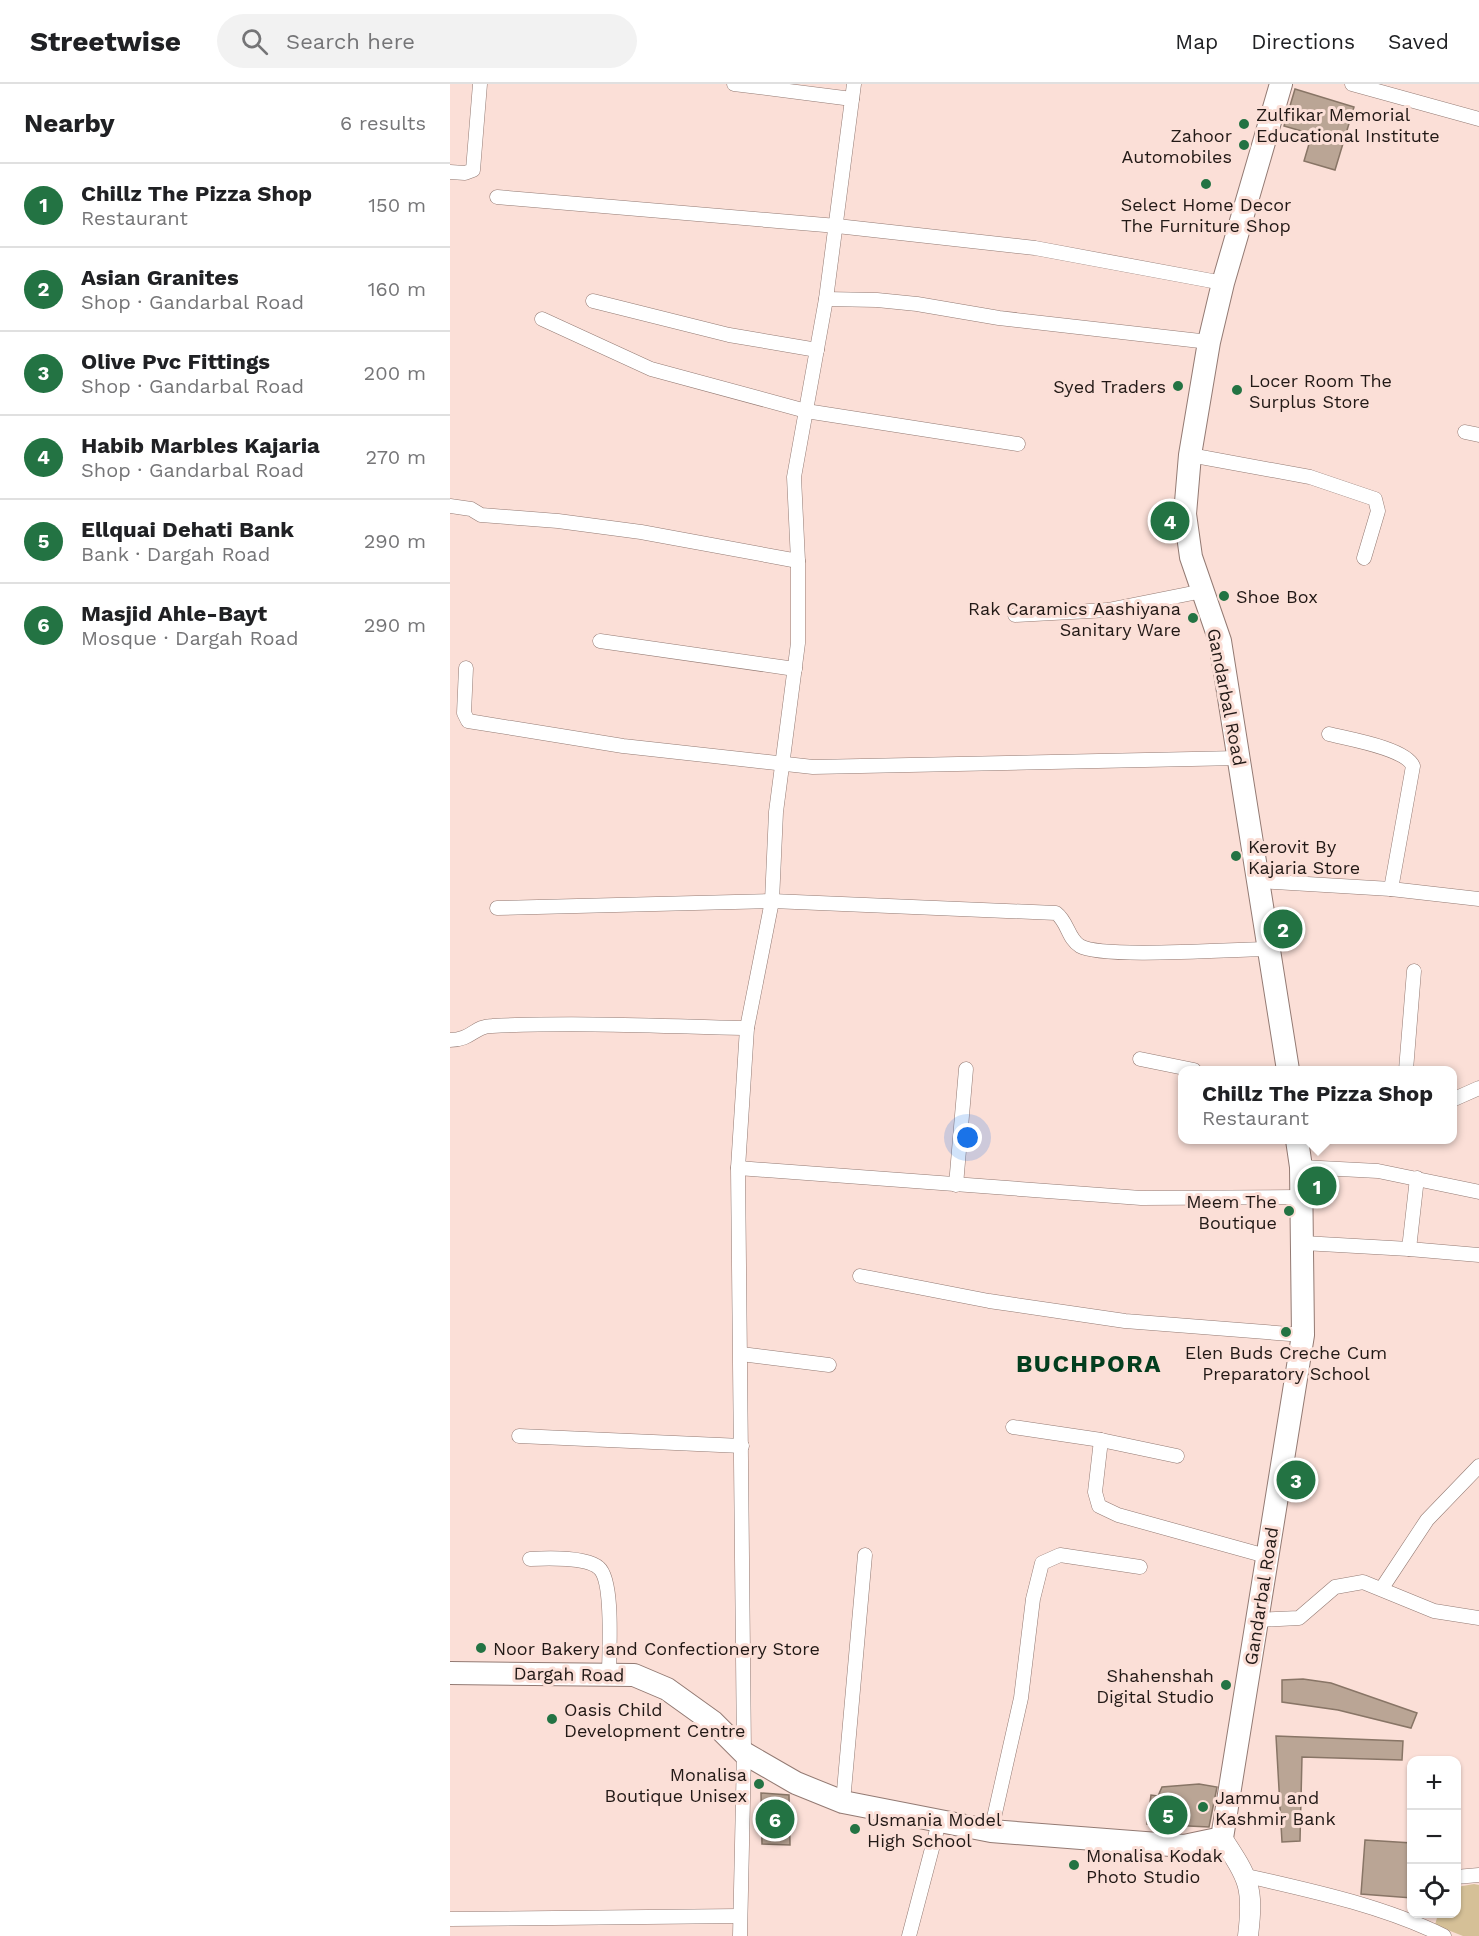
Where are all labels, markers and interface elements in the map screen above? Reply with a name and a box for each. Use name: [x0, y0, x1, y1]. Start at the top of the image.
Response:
search box: [217, 14, 637, 68]
text: Streetwise: [30, 25, 181, 58]
icon: search: [238, 25, 271, 58]
text: Search here: [286, 29, 415, 54]
text: Map: [1175, 29, 1218, 54]
text: Directions: [1251, 29, 1355, 54]
text: Saved: [1388, 29, 1449, 54]
place label: Zulfikar Memorial Educational Institute: [1256, 104, 1440, 146]
text: Nearby: [24, 108, 115, 138]
text: 6 results: [340, 111, 426, 135]
marker: Zulfikar Memorial Educational Institute: [1237, 117, 1251, 131]
place label: Zahoor Automobiles: [1121, 125, 1232, 167]
marker: Zahoor Automobiles: [1237, 138, 1251, 152]
marker: Select Home Decor The Furniture Shop: [1199, 177, 1213, 191]
text: Chillz The Pizza Shop: [81, 181, 312, 206]
text: 1: [39, 193, 48, 217]
text: 150 m: [368, 193, 426, 217]
place label: Select Home Decor The Furniture Shop: [1121, 194, 1291, 236]
text: Restaurant: [81, 206, 188, 230]
text: Asian Granites: [81, 265, 239, 290]
text: 2: [38, 277, 49, 301]
text: 160 m: [368, 277, 426, 301]
text: Shop · Gandarbal Road: [81, 290, 304, 314]
text: Olive Pvc Fittings: [81, 349, 270, 374]
text: 3: [38, 361, 49, 385]
text: 200 m: [364, 361, 426, 385]
place label: Locer Room The Surplus Store: [1249, 370, 1392, 412]
text: Shop · Gandarbal Road: [81, 374, 304, 398]
place label: Syed Traders: [1053, 376, 1166, 397]
marker: Syed Traders: [1171, 379, 1185, 393]
marker: Locer Room The Surplus Store: [1230, 383, 1244, 397]
text: Habib Marbles Kajaria: [81, 433, 320, 458]
text: 4: [37, 445, 50, 469]
text: 270 m: [366, 445, 426, 469]
text: Shop · Gandarbal Road: [81, 458, 304, 482]
pin: 4: [1150, 498, 1190, 544]
text: Ellquai Dehati Bank: [81, 517, 294, 542]
text: 5: [38, 529, 49, 553]
text: 290 m: [364, 529, 426, 553]
text: Bank · Dargah Road: [81, 542, 270, 566]
place label: Shoe Box: [1236, 586, 1318, 607]
marker: Shoe Box: [1217, 589, 1231, 603]
place label: Rak Caramics Aashiyana Sanitary Ware: [968, 598, 1181, 640]
text: Masjid Ahle-Bayt: [81, 601, 267, 626]
marker: Rak Caramics Aashiyana Sanitary Ware: [1186, 611, 1200, 625]
text: 6: [37, 613, 50, 637]
text: 290 m: [364, 613, 426, 637]
text: Mosque · Dargah Road: [81, 626, 298, 650]
street label: Gandarbal Road: [1203, 626, 1251, 768]
place label: Kerovit By Kajaria Store: [1248, 836, 1360, 878]
marker: Kerovit By Kajaria Store: [1229, 849, 1243, 863]
pin: 2: [1264, 906, 1302, 952]
popup: [1178, 1066, 1457, 1144]
text: Chillz The Pizza Shop: [1202, 1081, 1433, 1106]
text: Restaurant: [1202, 1106, 1309, 1130]
your location: [953, 1123, 982, 1152]
pin: 1: [1298, 1164, 1336, 1208]
place label: Meem The Boutique: [1186, 1191, 1277, 1233]
marker: Meem The Boutique: [1282, 1204, 1296, 1218]
marker: Elen Buds Creche Cum Preparatory School: [1279, 1325, 1293, 1339]
place label: Elen Buds Creche Cum Preparatory School: [1185, 1342, 1387, 1384]
district label: BUCHPORA: [1016, 1350, 1162, 1378]
pin: 3: [1276, 1458, 1316, 1502]
street label: Gandarbal Road: [1240, 1525, 1282, 1667]
place label: Noor Bakery and Confectionery Store: [493, 1638, 820, 1659]
marker: Noor Bakery and Confectionery Store: [474, 1641, 488, 1655]
street label: Dargah Road: [513, 1663, 625, 1685]
place label: Shahenshah Digital Studio: [1096, 1665, 1214, 1707]
marker: Shahenshah Digital Studio: [1219, 1678, 1233, 1692]
place label: Oasis Child Development Centre: [564, 1699, 745, 1741]
marker: Oasis Child Development Centre: [545, 1712, 559, 1726]
map controls: [1407, 1756, 1461, 1918]
button: +: [1407, 1756, 1461, 1810]
place label: Monalisa Boutique Unisex: [604, 1764, 747, 1806]
marker: Monalisa Boutique Unisex: [752, 1777, 766, 1791]
place label: Jammu and Kashmir Bank: [1215, 1787, 1336, 1829]
pin: 5: [1148, 1792, 1188, 1838]
pin: 6: [756, 1796, 794, 1842]
marker: Jammu and Kashmir Bank: [1196, 1800, 1210, 1814]
place label: Usmania Model High School: [867, 1809, 1002, 1851]
button: −: [1407, 1810, 1461, 1864]
marker: Usmania Model High School: [848, 1822, 862, 1836]
place label: Monalisa Kodak Photo Studio: [1086, 1845, 1223, 1887]
marker: Monalisa Kodak Photo Studio: [1067, 1858, 1081, 1872]
button: locate: [1407, 1864, 1461, 1918]

